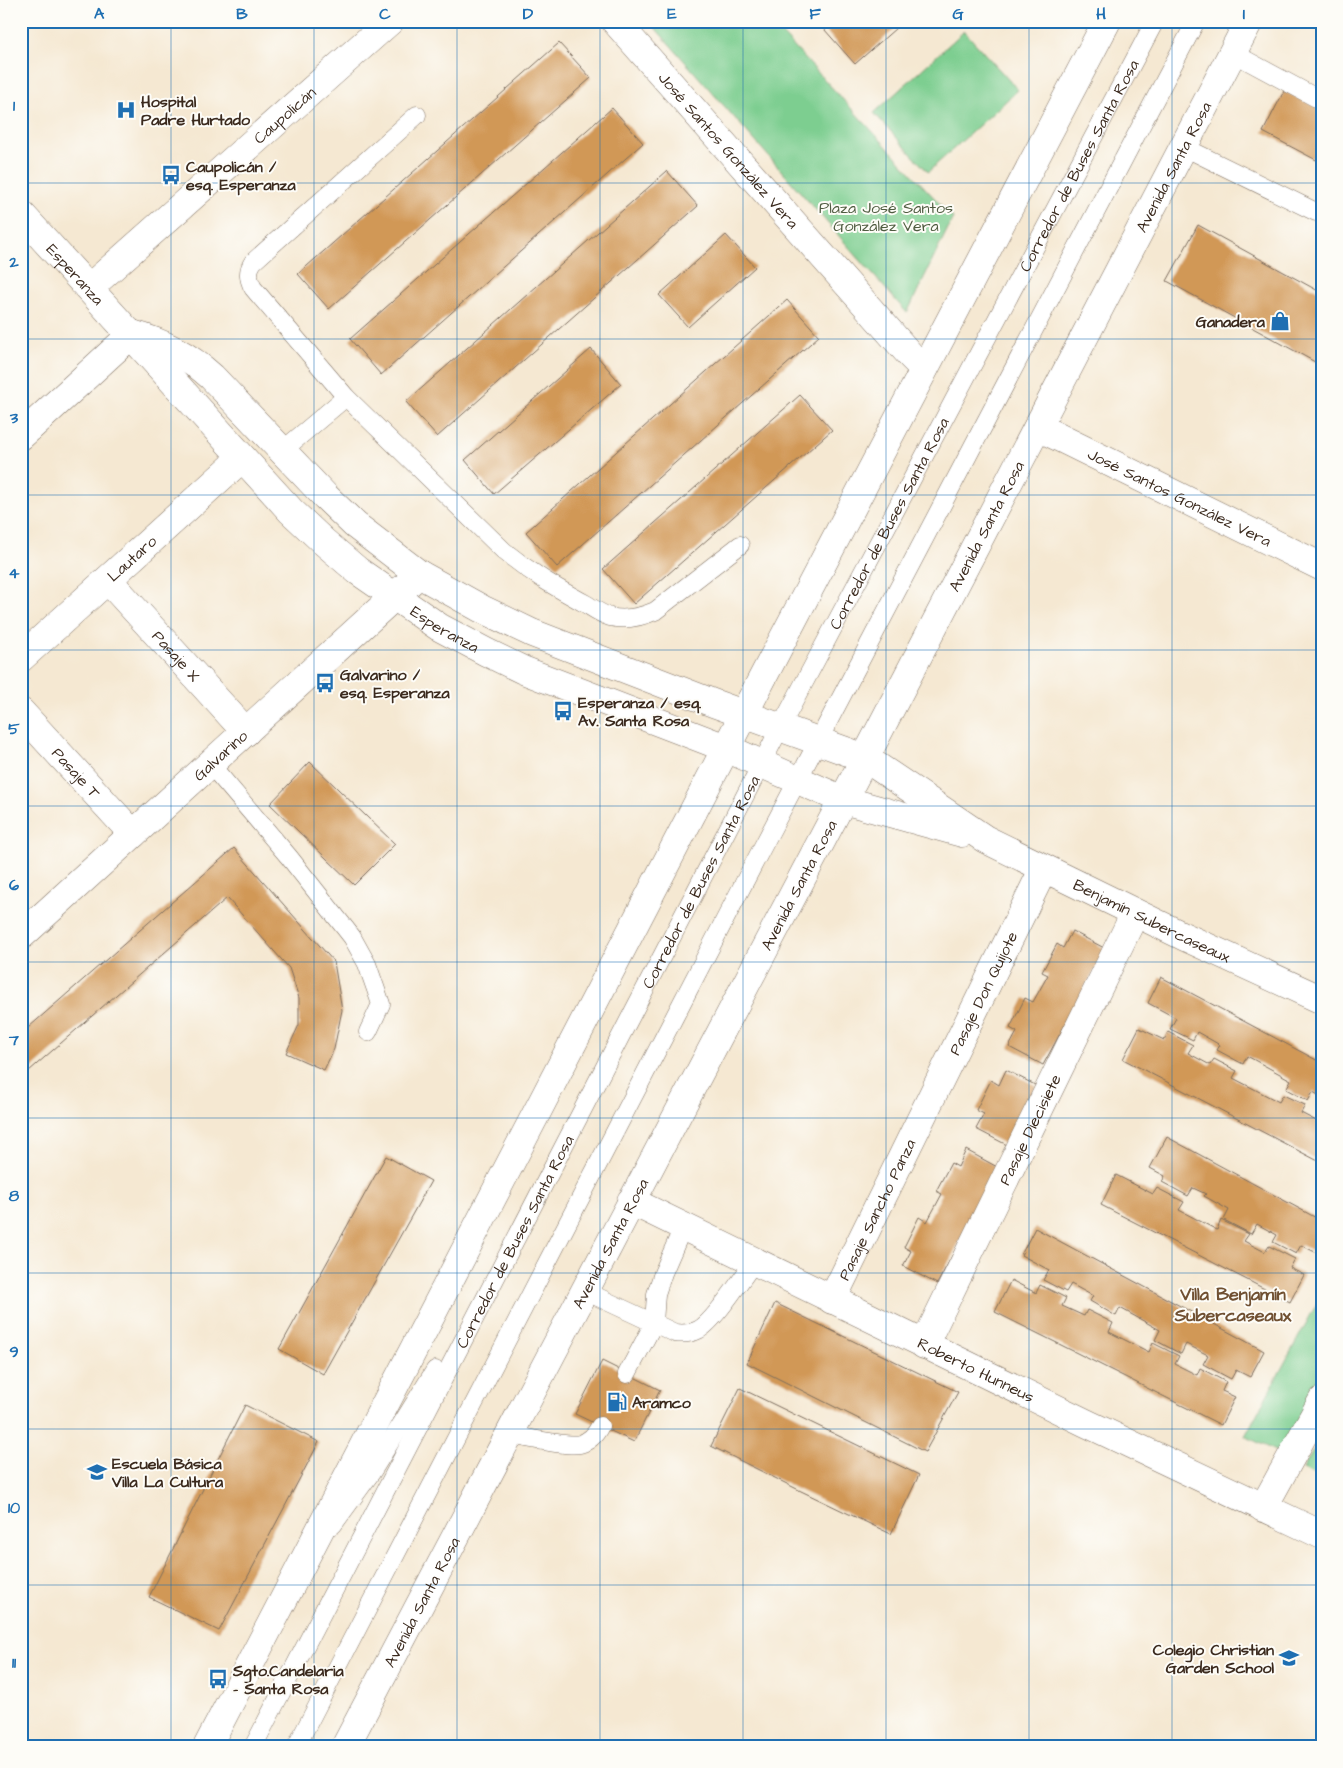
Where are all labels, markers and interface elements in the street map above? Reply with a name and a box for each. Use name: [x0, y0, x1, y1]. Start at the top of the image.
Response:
text: A: [94, 3, 105, 25]
text: B: [236, 3, 248, 25]
text: C: [379, 3, 391, 25]
text: D: [523, 3, 534, 25]
text: E: [667, 3, 677, 25]
text: F: [809, 3, 821, 25]
text: G: [952, 3, 964, 25]
text: H: [1096, 3, 1106, 25]
text: I: [1243, 3, 1245, 25]
street label: Corredor de Buses Santa Rosa: [1014, 56, 1145, 276]
street label: José Santos González Vera: [653, 68, 803, 234]
street label: Caupolicán: [249, 82, 321, 149]
place label: Hospital Padre Hurtado: [141, 91, 251, 131]
text: 1: [13, 95, 16, 117]
street label: Avenida Santa Rosa: [1131, 98, 1217, 236]
hospital icon: Hospital Padre Hurtado: [115, 99, 137, 121]
place label: Caupolicán / esq. Esperanza: [186, 156, 297, 196]
bus stop icon: Caupolicán / esq. Esperanza: [160, 164, 182, 186]
park label: Plaza José Santos González Vera: [819, 197, 953, 237]
street label: Esperanza: [41, 239, 108, 310]
text: 2: [8, 251, 19, 273]
shop icon: Ganadera: [1269, 310, 1291, 332]
place label: Ganadera: [1196, 311, 1266, 333]
text: 3: [9, 407, 19, 429]
street label: Corredor de Buses Santa Rosa: [824, 414, 955, 634]
street label: José Santos González Vera: [1084, 443, 1275, 552]
street label: Avenida Santa Rosa: [944, 457, 1030, 596]
street label: Lautaro: [103, 531, 162, 587]
text: 4: [9, 562, 20, 584]
street label: Esperanza: [406, 601, 483, 658]
street label: Pasaje X: [147, 626, 205, 687]
place label: Galvarino / esq. Esperanza: [340, 664, 451, 704]
bus stop icon: Galvarino / esq. Esperanza: [314, 672, 336, 694]
place label: Esperanza / esq. Av. Santa Rosa: [578, 692, 701, 732]
bus stop icon: Esperanza / esq. Av. Santa Rosa: [552, 700, 574, 722]
text: 5: [8, 718, 20, 740]
street label: Galvarino: [189, 725, 253, 786]
street label: Pasaje T: [47, 743, 105, 804]
street label: Corredor de Buses Santa Rosa: [637, 772, 766, 993]
street label: Avenida Santa Rosa: [756, 816, 842, 954]
text: 6: [9, 874, 19, 896]
street label: Benjamín Subercaseaux: [1069, 874, 1234, 969]
street label: Pasaje Don Quijote: [944, 928, 1023, 1059]
text: 7: [8, 1029, 19, 1051]
street label: Pasaje Diecisiete: [994, 1070, 1067, 1189]
street label: Corredor de Buses Santa Rosa: [451, 1132, 579, 1352]
street label: Pasaje Sancho Panza: [833, 1135, 921, 1284]
street label: Avenida Santa Rosa: [567, 1175, 654, 1313]
text: 8: [9, 1185, 20, 1207]
district label: Villa Benjamín Subercaseaux: [1174, 1282, 1292, 1328]
street label: Roberto Hunneus: [914, 1332, 1038, 1408]
text: 9: [9, 1341, 19, 1363]
fuel station icon: Aramco: [606, 1391, 628, 1413]
place label: Aramco: [632, 1392, 692, 1414]
place label: Escuela Básica Villa La Cultura: [111, 1453, 224, 1493]
school or university icon: Escuela Básica Villa La Cultura: [86, 1461, 108, 1483]
text: 10: [8, 1497, 20, 1519]
street label: Avenida Santa Rosa: [379, 1533, 466, 1671]
place label: Colegio Christian Garden School: [1153, 1639, 1274, 1679]
school or university icon: Colegio Christian Garden School: [1278, 1647, 1300, 1669]
text: 11: [12, 1652, 17, 1674]
place label: Sgto.Candelaria - Santa Rosa: [232, 1660, 344, 1700]
bus stop icon: Sgto.Candelaria - Santa Rosa: [207, 1668, 229, 1690]

